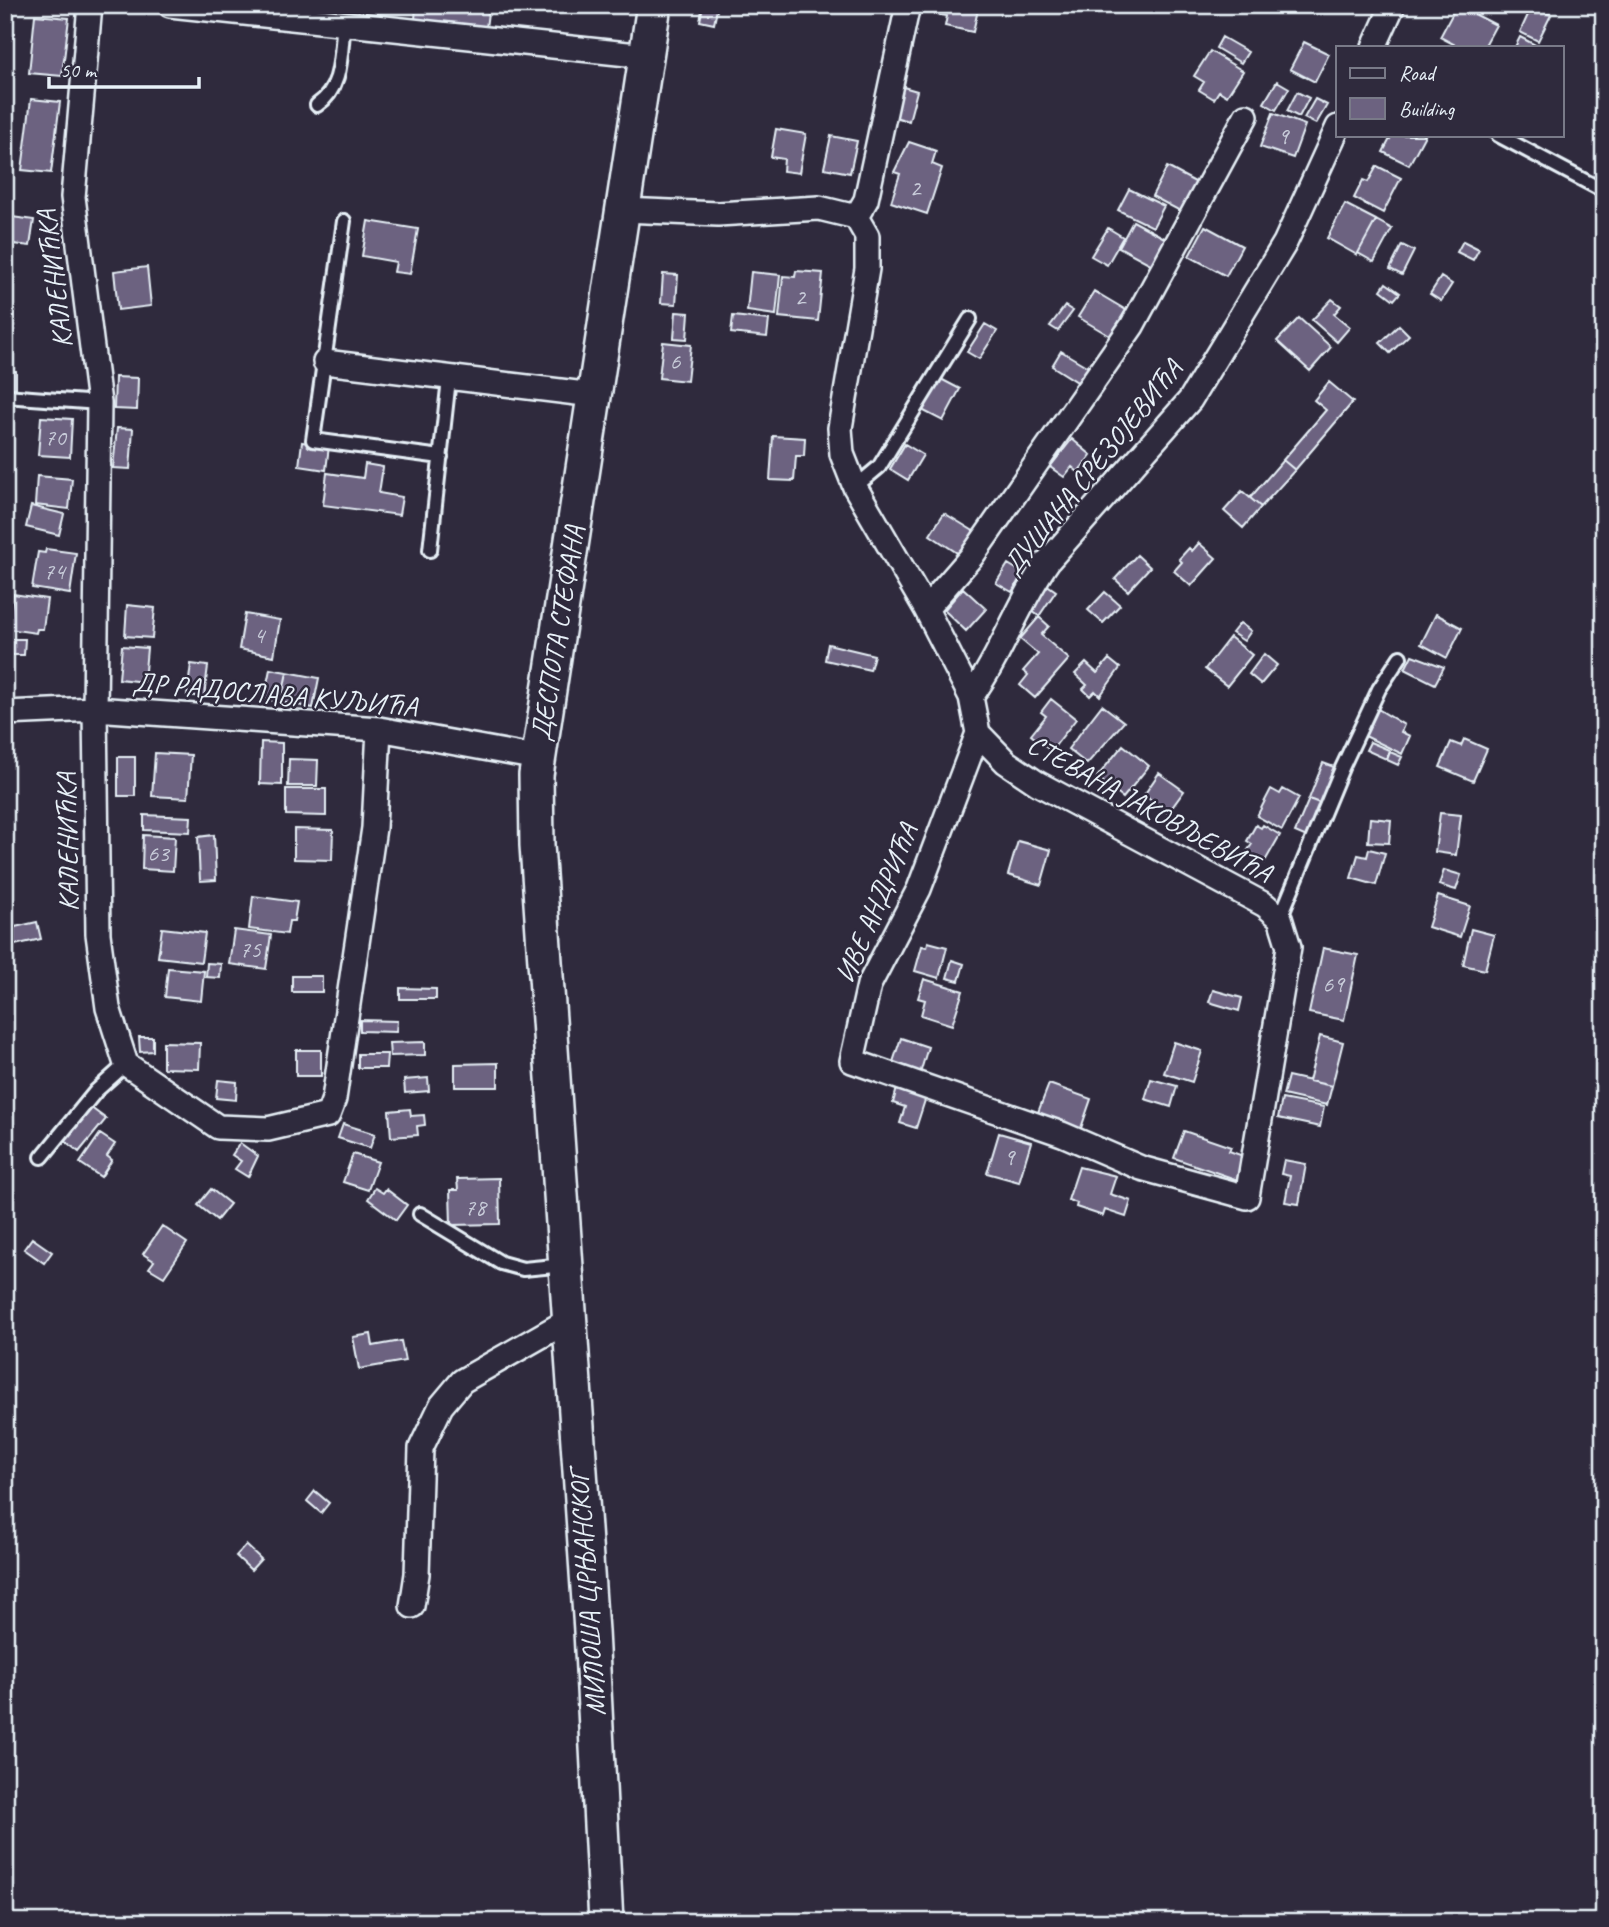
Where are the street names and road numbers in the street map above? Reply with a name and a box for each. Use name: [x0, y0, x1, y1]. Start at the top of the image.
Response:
street label: КАЛЕНИЋКА: [28, 206, 80, 350]
street label: ДУШАНА СРЕЗОЈЕВИЋА: [994, 351, 1191, 582]
street label: ДЕСПОТА СТЕФАНА: [523, 522, 591, 743]
street label: ДР РАДОСЛАВА КУЉИЋА: [131, 664, 421, 724]
street label: СТЕВАНА ЈАКОВЉЕВИЋА: [1022, 726, 1280, 891]
street label: КАЛЕНИЋКА: [48, 770, 86, 912]
street label: ИВЕ АНДРИЋА: [827, 817, 926, 988]
street label: МИЛОША ЦРЊАНСКОГ: [561, 1463, 613, 1717]

